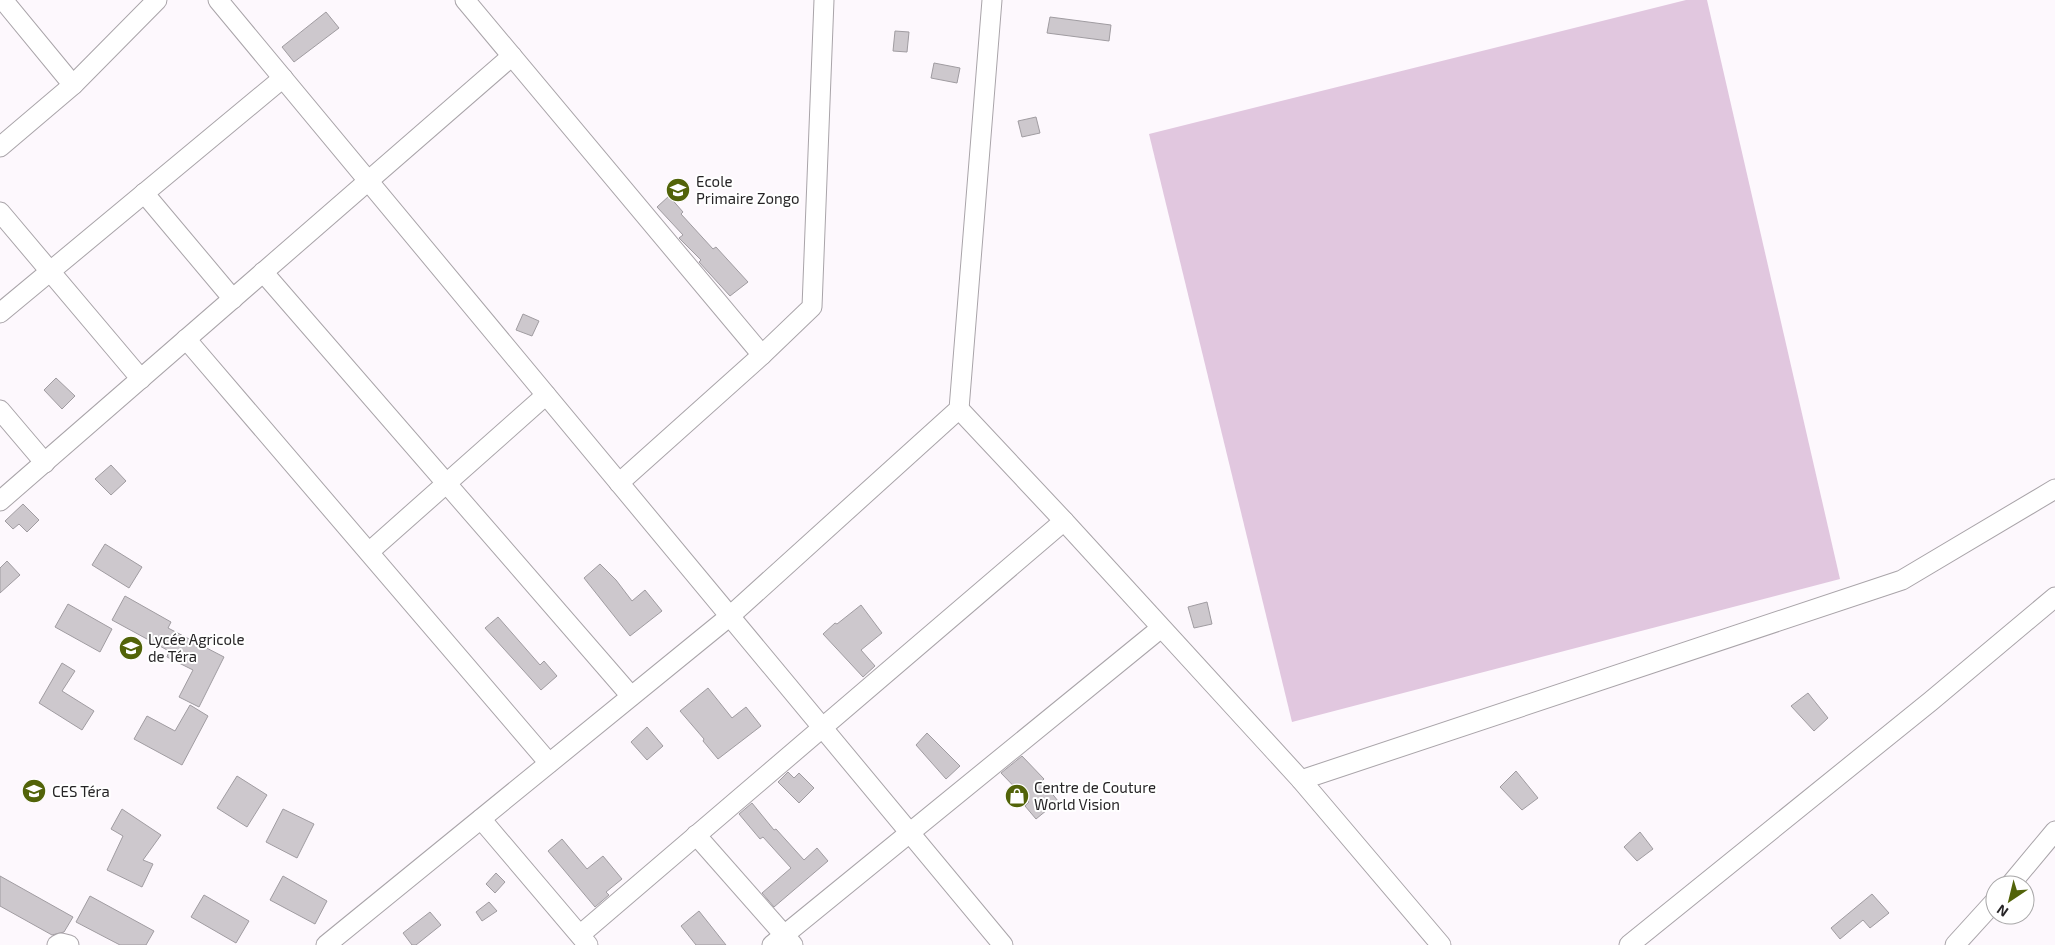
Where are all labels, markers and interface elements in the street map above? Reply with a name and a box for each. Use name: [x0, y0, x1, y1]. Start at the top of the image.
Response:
place label: Ecole Primaire Zongo: [696, 172, 799, 207]
school or university icon: Ecole Primaire Zongo: [665, 177, 691, 203]
place label: Lycée Agricole de Téra: [148, 630, 245, 665]
school or university icon: Lycée Agricole de Téra: [118, 635, 144, 661]
school or university icon: CES Téra: [21, 778, 47, 804]
place label: Centre de Couture World Vision: [1034, 778, 1156, 813]
place label: CES Téra: [52, 782, 110, 800]
shop icon: Centre de Couture World Vision: [1004, 783, 1030, 809]
north arrow: [1985, 875, 2035, 925]
text: N: [1993, 901, 2011, 921]

